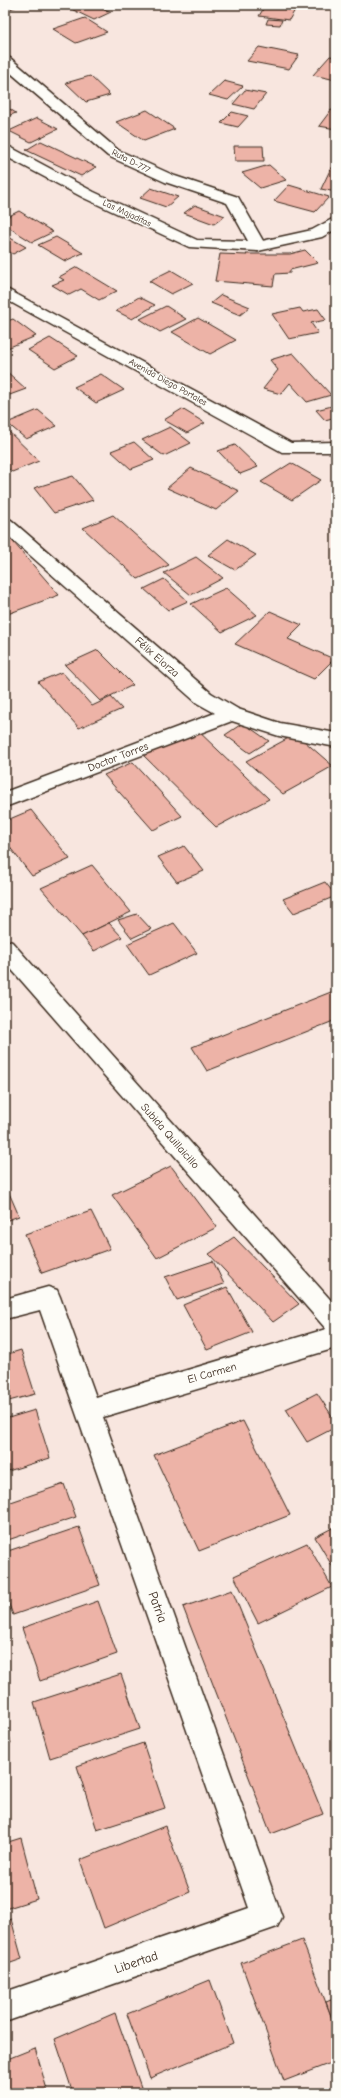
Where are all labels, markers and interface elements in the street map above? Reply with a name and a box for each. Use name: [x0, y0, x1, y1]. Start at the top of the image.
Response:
street label: Ruta D-777: [110, 147, 153, 175]
street label: Las Majaditas: [101, 197, 153, 229]
street label: Avenida Diego Portales: [127, 356, 209, 408]
street label: Félix Elorza: [132, 634, 182, 680]
street label: Doctor Torres: [86, 739, 151, 775]
street label: Subida Quillaicillo: [138, 1101, 202, 1172]
street label: El Carmen: [186, 1360, 238, 1386]
street label: Patria: [145, 1589, 171, 1625]
street label: Libertad: [112, 1948, 160, 1976]

